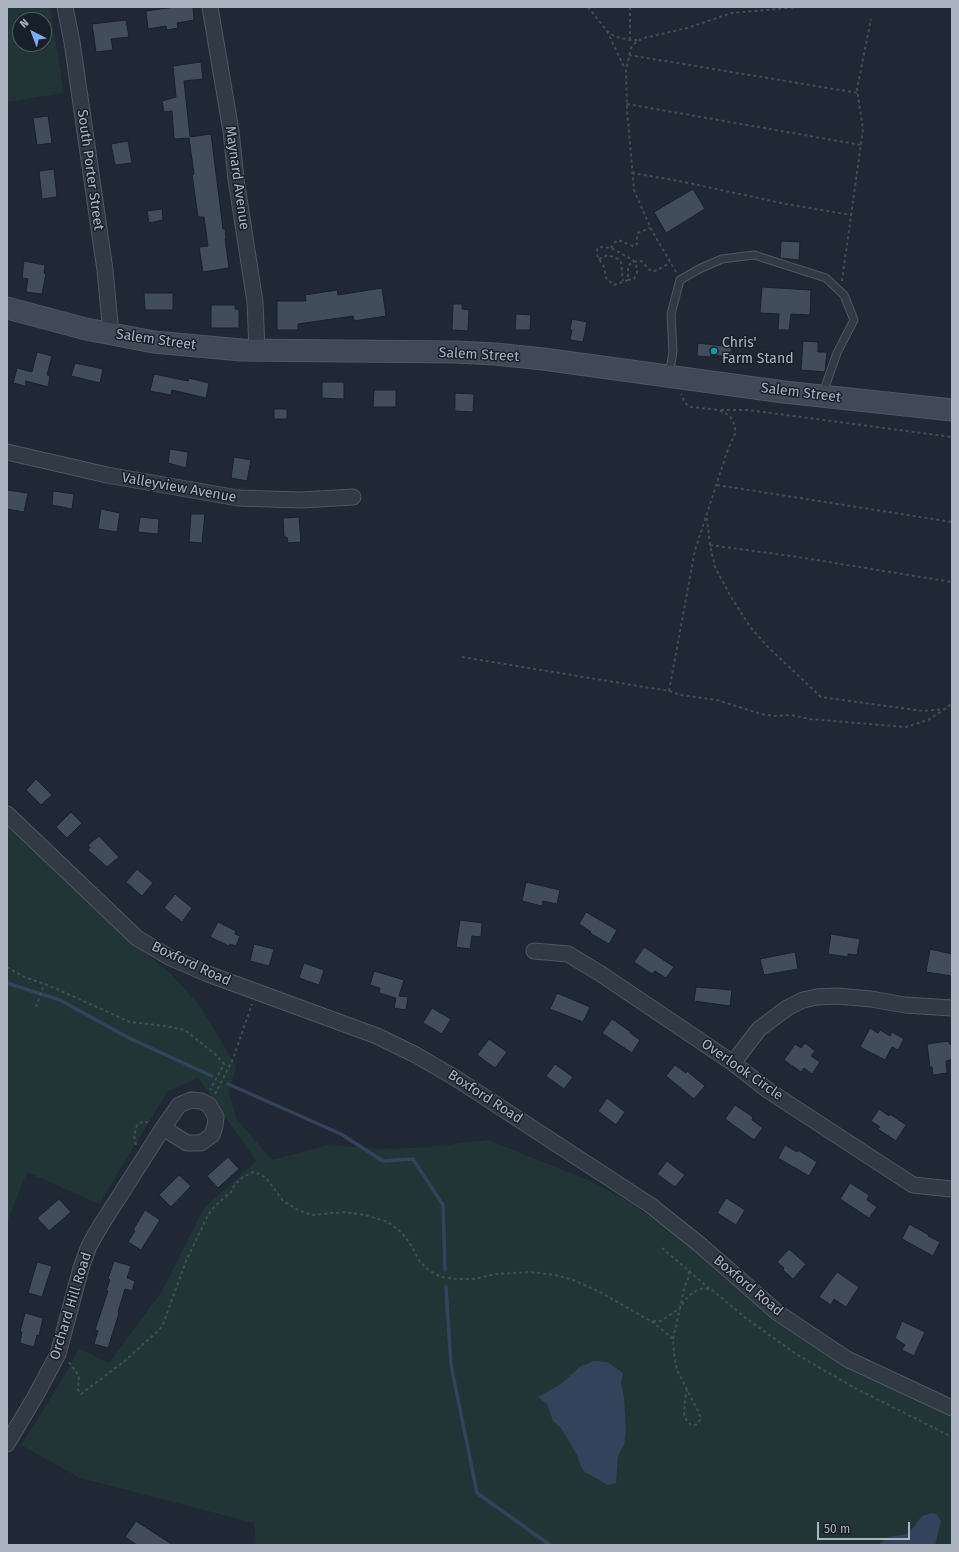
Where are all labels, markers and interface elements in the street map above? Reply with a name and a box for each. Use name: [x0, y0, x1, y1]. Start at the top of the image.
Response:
north arrow: [12, 12, 52, 52]
text: N: [17, 16, 31, 31]
street label: South Porter Street: [73, 109, 107, 231]
street label: Maynard Avenue: [221, 125, 253, 231]
street label: Salem Street: [115, 326, 197, 354]
place label: Chris' Farm Stand: [722, 335, 794, 368]
street label: Salem Street: [438, 345, 520, 365]
marker: Chris' Farm Stand: [709, 346, 719, 356]
street label: Salem Street: [760, 380, 842, 406]
street label: Valleyview Avenue: [120, 470, 238, 506]
street label: Boxford Road: [149, 938, 233, 990]
street label: Overlook Circle: [698, 1036, 786, 1104]
street label: Boxford Road: [445, 1067, 525, 1127]
street label: Orchard Hill Road: [47, 1250, 95, 1362]
street label: Boxford Road: [710, 1252, 786, 1320]
scale bar: [819, 1514, 912, 1540]
text: 50 m: [824, 1522, 850, 1536]

